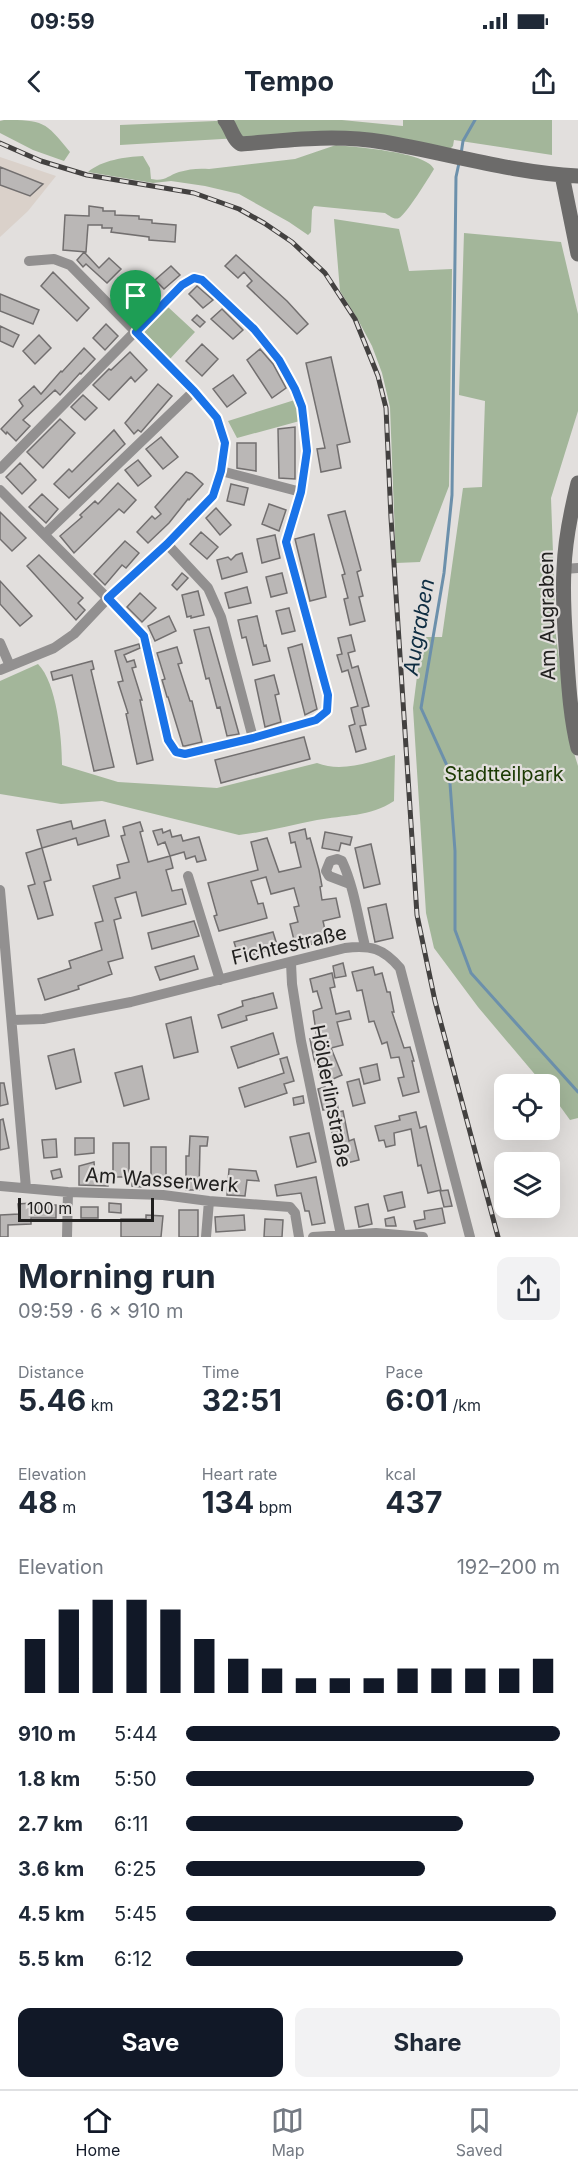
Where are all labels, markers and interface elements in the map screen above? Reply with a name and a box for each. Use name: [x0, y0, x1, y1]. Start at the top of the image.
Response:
text: 09:59: [30, 8, 95, 34]
icon: back: [18, 65, 51, 98]
text: Tempo: [244, 65, 334, 98]
icon: share: [527, 65, 560, 98]
pin: [110, 270, 161, 332]
icon: arrive: [119, 279, 152, 312]
street label: Am Augraben: [534, 551, 560, 681]
water label: Augraben: [398, 577, 439, 678]
park label: Stadtteilpark: [444, 762, 564, 786]
street label: Fichtestraße: [229, 920, 349, 970]
street label: Hölderlinstraße: [305, 1023, 357, 1169]
map controls: [494, 1074, 560, 1218]
button: locate: [494, 1074, 560, 1140]
button: layers: [494, 1152, 560, 1218]
street label: Am Wasserwerk: [84, 1163, 240, 1197]
scale bar: [18, 1195, 154, 1222]
text: 100 m: [27, 1198, 72, 1218]
text: Morning run: [18, 1256, 216, 1296]
button: share: [497, 1257, 560, 1320]
text: 09:59 · 6 × 910 m: [18, 1299, 184, 1323]
text: Distance: [18, 1362, 84, 1382]
text: Time: [202, 1362, 239, 1382]
text: Pace: [385, 1362, 423, 1382]
text: 5.46: [18, 1382, 86, 1418]
text: 32:51: [202, 1382, 282, 1418]
text: 6:01: [385, 1382, 448, 1418]
text: km: [86, 1395, 114, 1415]
text: /km: [448, 1395, 481, 1415]
text: Elevation: [18, 1464, 87, 1484]
text: Heart rate: [202, 1464, 277, 1484]
text: kcal: [385, 1464, 416, 1484]
text: 48: [18, 1484, 58, 1520]
text: 134: [202, 1484, 254, 1520]
text: 437: [385, 1484, 442, 1520]
text: m: [58, 1497, 76, 1517]
text: bpm: [254, 1497, 292, 1517]
text: Elevation: [18, 1555, 104, 1579]
text: 192–200 m: [457, 1555, 560, 1579]
text: 910 m: [18, 1722, 76, 1746]
text: 5:44: [114, 1722, 158, 1746]
text: 1.8 km: [18, 1767, 80, 1791]
text: 5:50: [114, 1767, 157, 1791]
text: 2.7 km: [18, 1812, 83, 1836]
text: 6:11: [114, 1812, 148, 1836]
text: 3.6 km: [18, 1857, 84, 1881]
text: 6:25: [114, 1857, 157, 1881]
text: 4.5 km: [18, 1902, 85, 1926]
text: 5:45: [114, 1902, 157, 1926]
text: 5.5 km: [18, 1947, 84, 1971]
text: 6:12: [114, 1947, 153, 1971]
button: Save: [18, 2008, 283, 2077]
button: Share: [295, 2008, 560, 2077]
tab: Home: [76, 2104, 120, 2160]
tab: Map: [271, 2104, 305, 2160]
tab: Saved: [456, 2104, 502, 2160]

